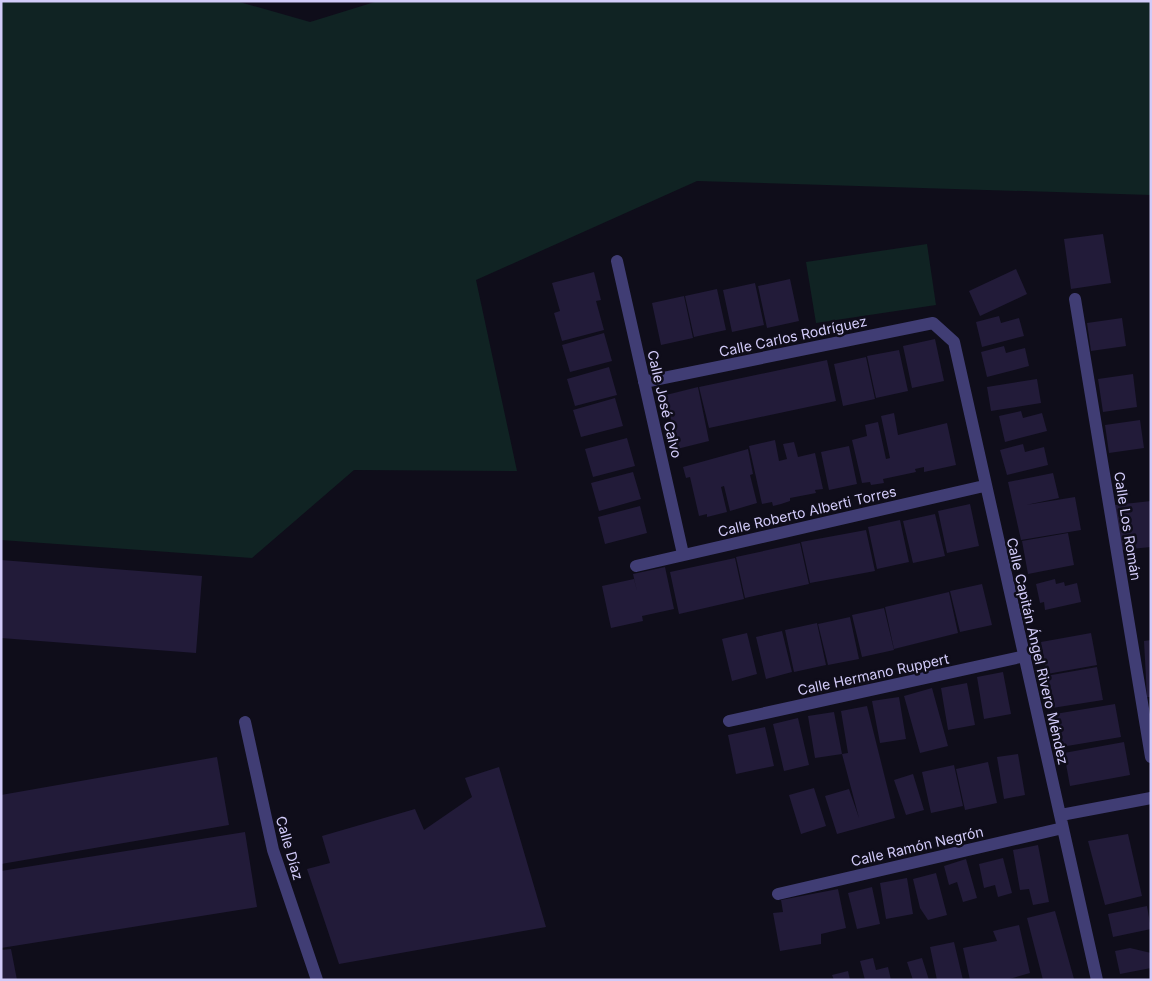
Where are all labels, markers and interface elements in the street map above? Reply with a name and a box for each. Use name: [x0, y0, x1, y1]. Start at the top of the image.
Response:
street label: Calle Carlos Rodríguez: [717, 312, 869, 360]
street label: Calle José Calvo: [644, 348, 686, 460]
street label: Calle Los Román: [1111, 470, 1145, 582]
street label: Calle Roberto Alberti Torres: [716, 482, 898, 540]
street label: Calle Capitán Ángel Rivero Méndez: [1004, 536, 1072, 766]
street label: Calle Hermano Ruppert: [796, 650, 951, 698]
street label: Calle Díaz: [273, 814, 307, 882]
street label: Calle Ramón Negrón: [849, 822, 985, 870]

